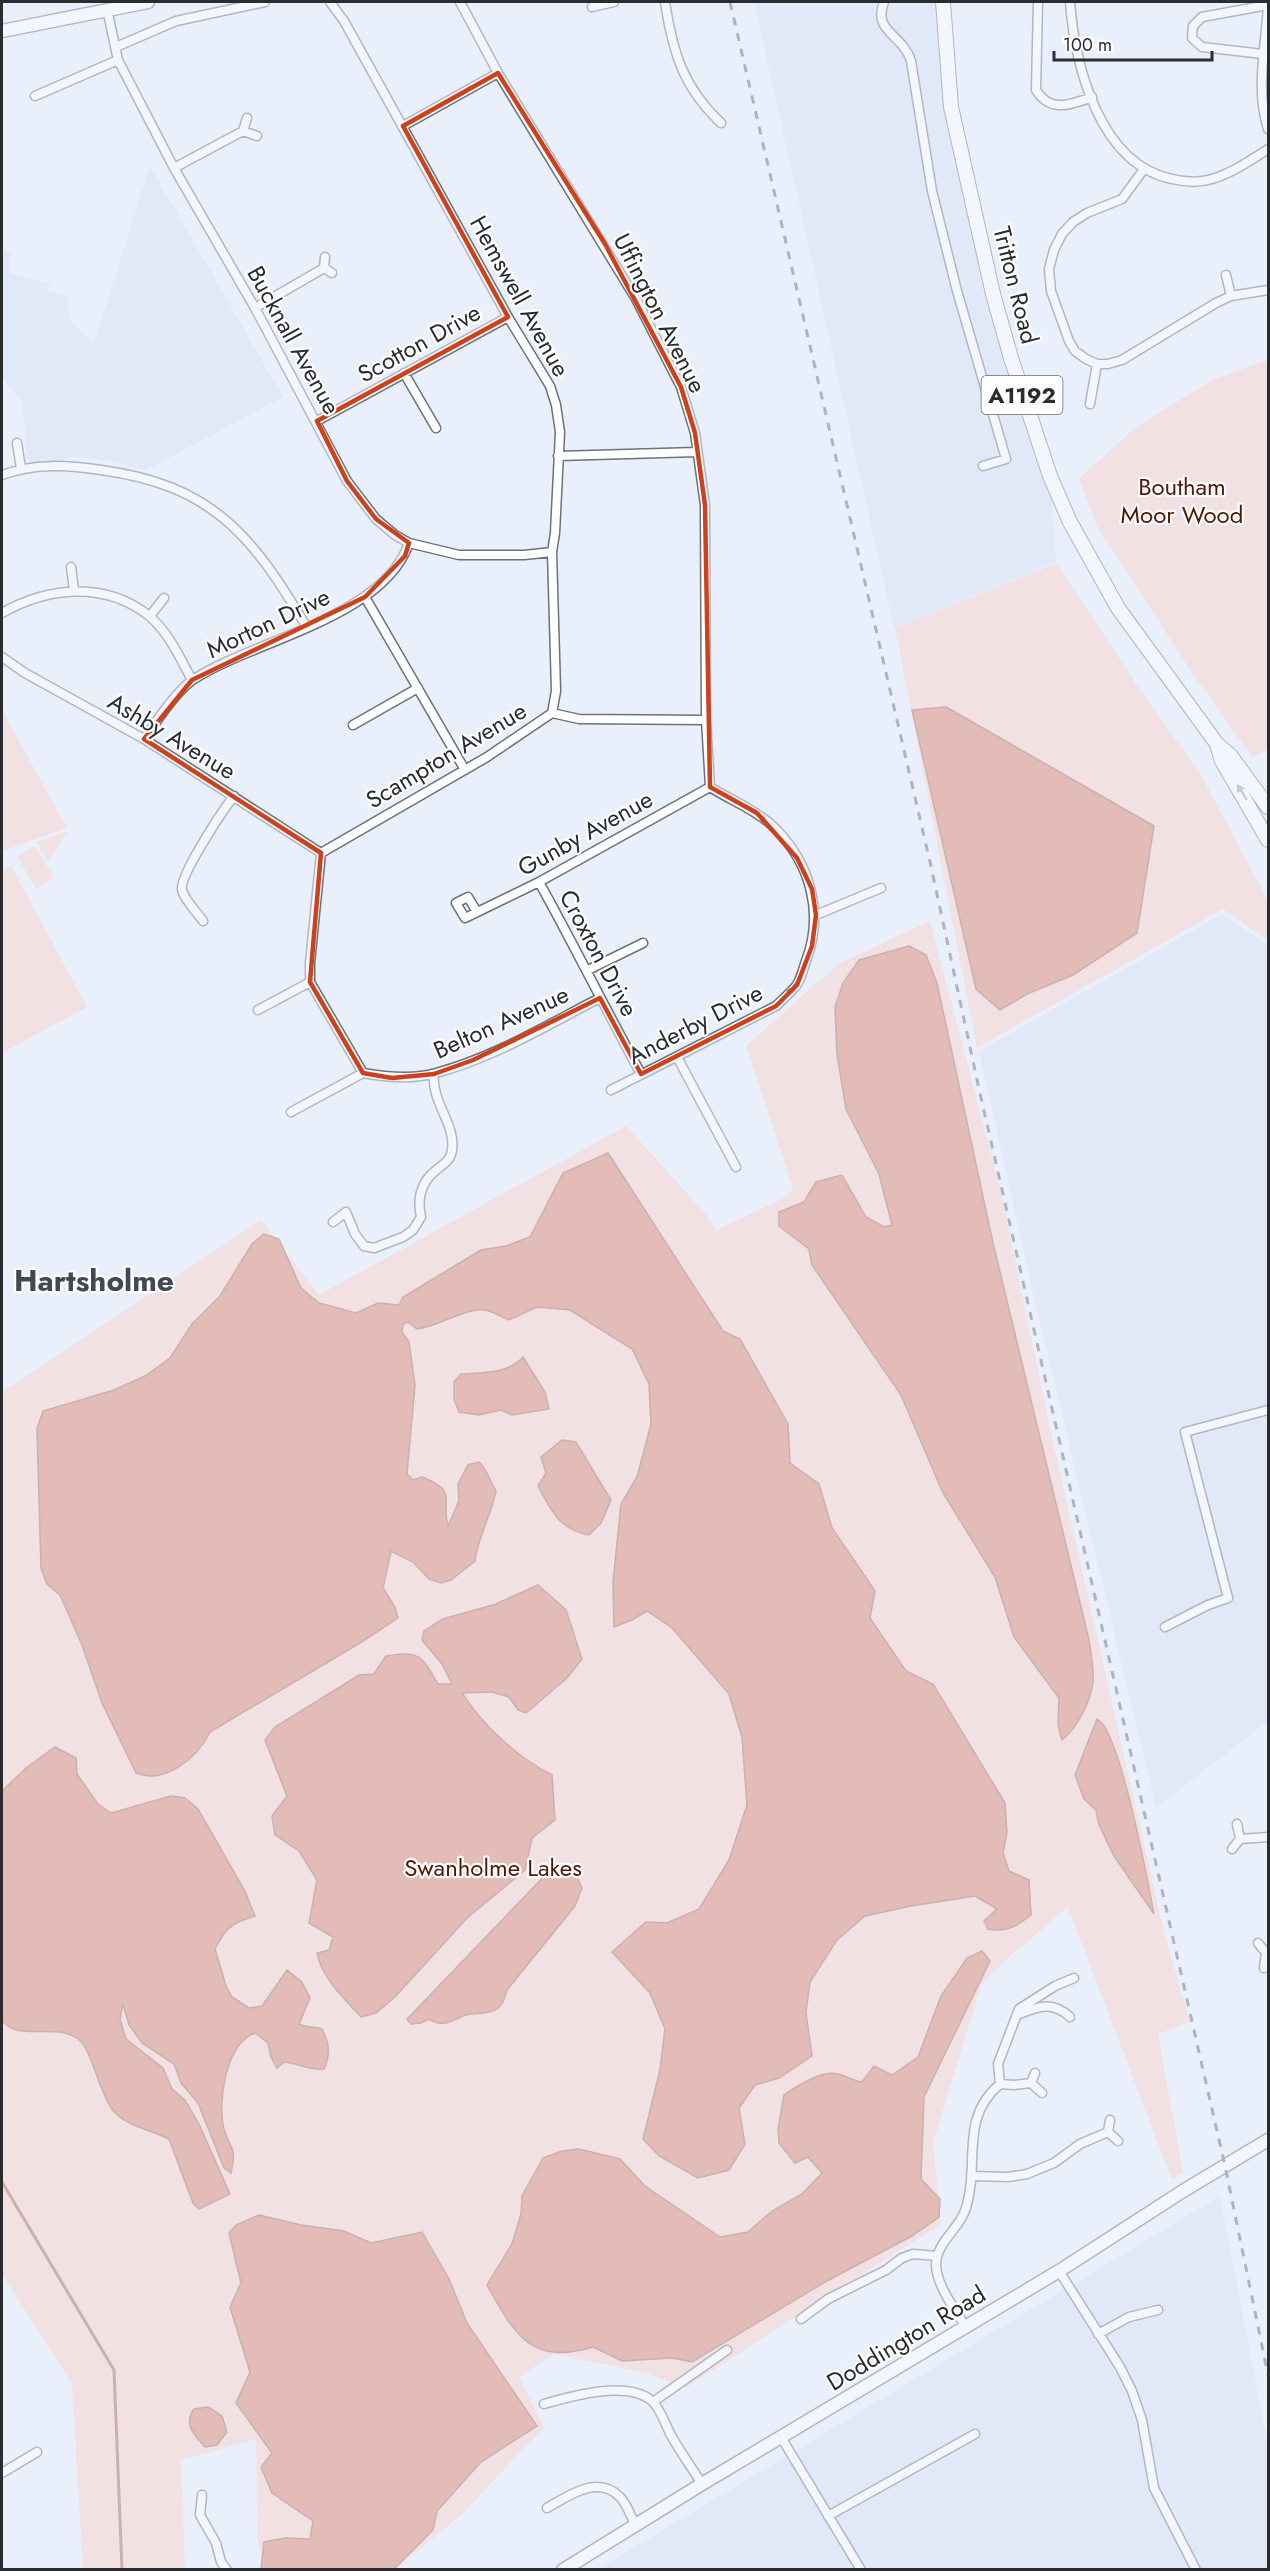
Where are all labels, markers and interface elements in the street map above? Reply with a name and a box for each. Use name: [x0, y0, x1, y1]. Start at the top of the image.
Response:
scale bar: [1054, 24, 1212, 62]
text: 100 m: [1063, 32, 1112, 58]
street label: Hemswell Avenue: [461, 209, 579, 383]
street label: Tritton Road: [985, 223, 1047, 347]
street label: Uffington Avenue: [605, 227, 715, 399]
street label: Bucknall Avenue: [239, 259, 349, 421]
street label: Scotton Drive: [351, 295, 487, 391]
road number: A1192: [982, 376, 1062, 414]
park label: Boutham Moor Wood: [1121, 469, 1243, 532]
street label: Morton Drive: [200, 579, 336, 667]
street label: Ashby Avenue: [101, 684, 243, 788]
street label: Scampton Avenue: [359, 693, 533, 817]
street label: Gunby Avenue: [511, 781, 659, 885]
one-way arrow: [1236, 784, 1247, 800]
one-way arrow: [752, 810, 768, 823]
street label: Croxton Drive: [551, 883, 647, 1023]
street label: Anderby Drive: [621, 975, 769, 1073]
street label: Belton Avenue: [428, 977, 574, 1067]
one-way arrow: [786, 980, 799, 996]
district label: Hartsholme: [14, 1259, 174, 1302]
park label: Swanholme Lakes: [404, 1850, 582, 1885]
street label: Doddington Road: [820, 2277, 992, 2399]

